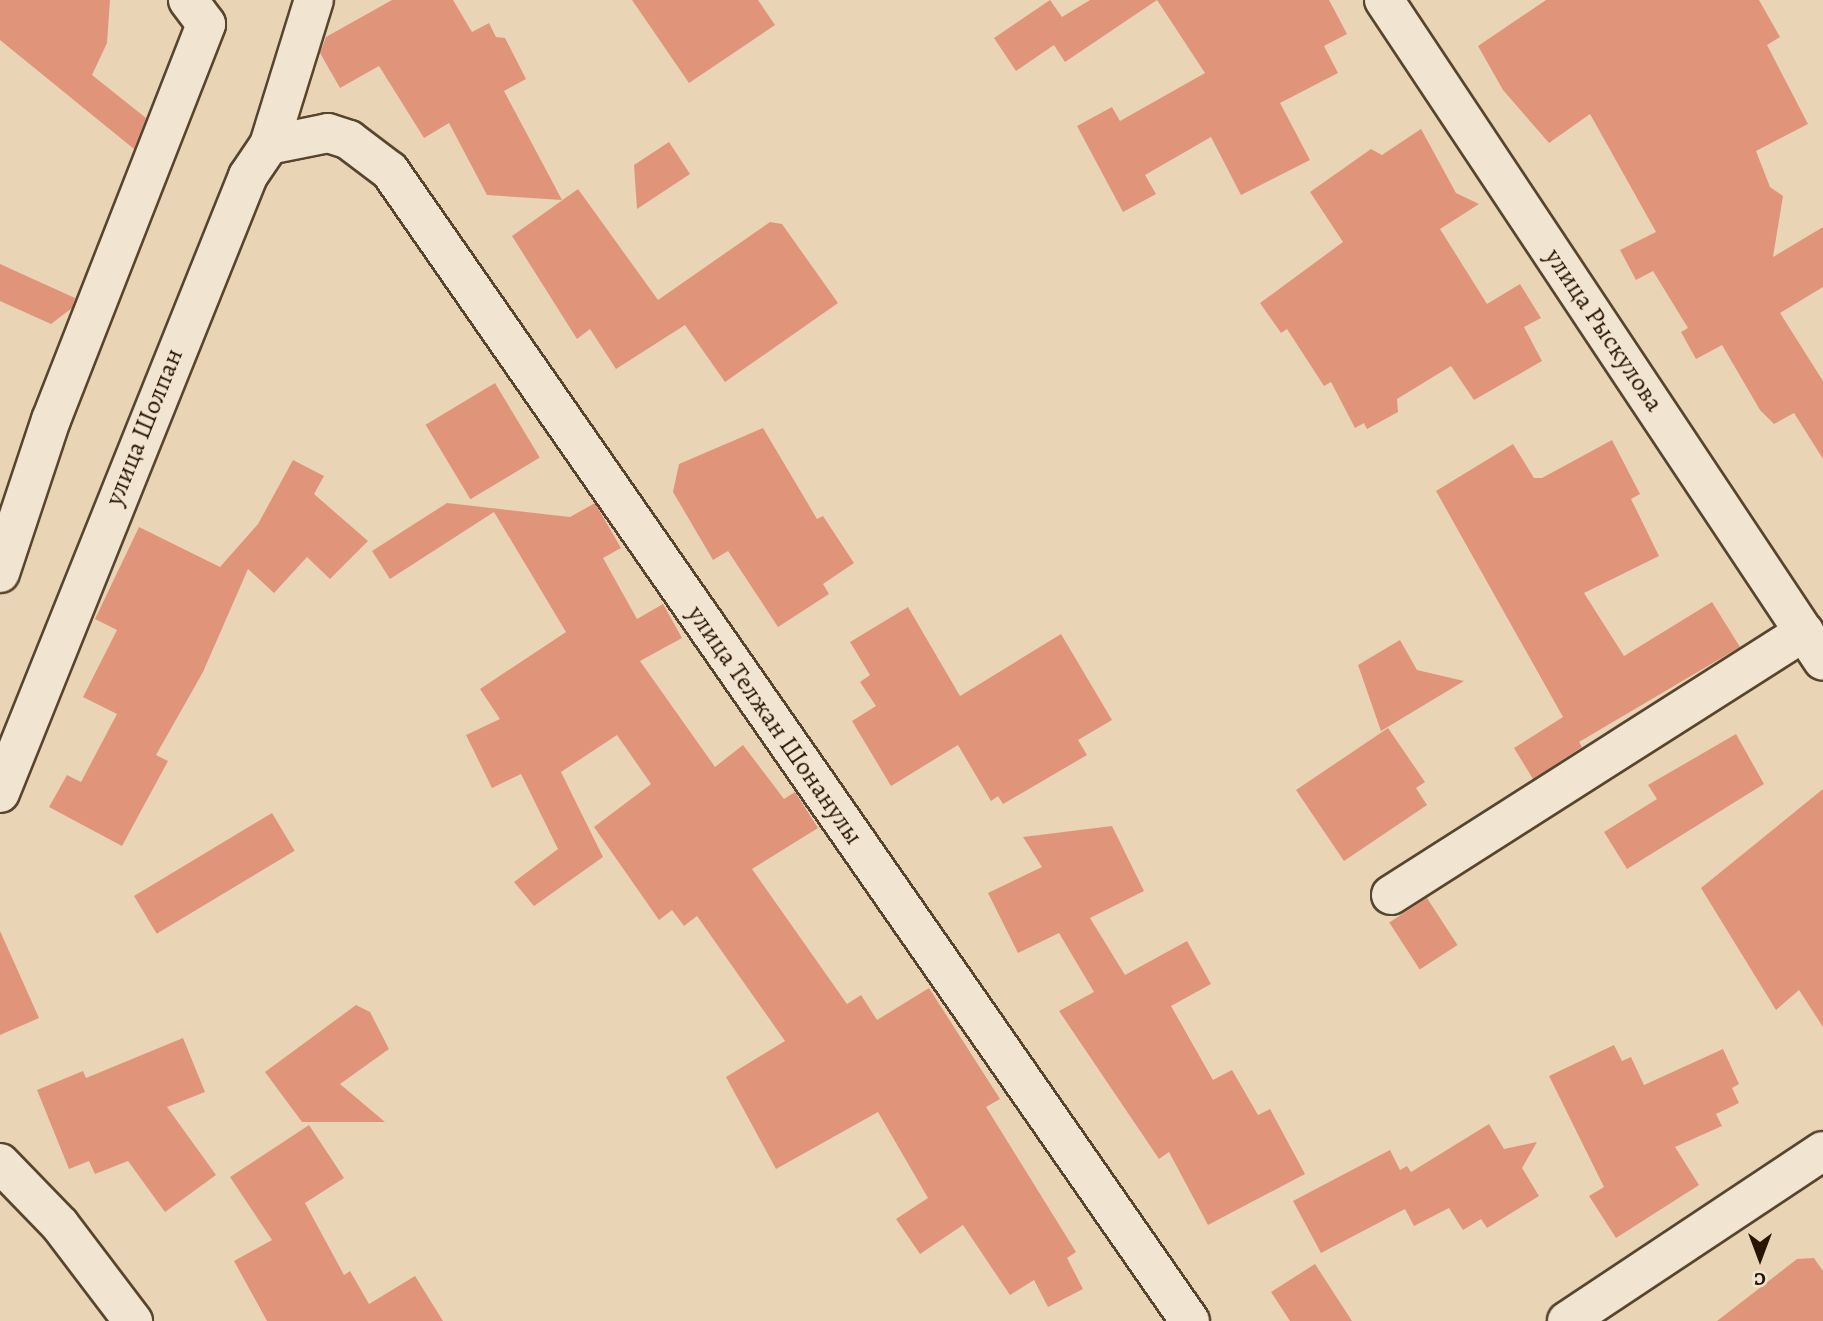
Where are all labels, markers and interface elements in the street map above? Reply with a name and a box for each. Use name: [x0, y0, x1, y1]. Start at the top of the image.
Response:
street label: улица Рыскулова: [1538, 243, 1670, 417]
street label: улица Шолпан: [98, 344, 190, 510]
street label: улица Телжан Шонанулы: [681, 599, 869, 851]
north arrow: [1725, 1223, 1795, 1293]
text: С: [1754, 1266, 1766, 1292]

